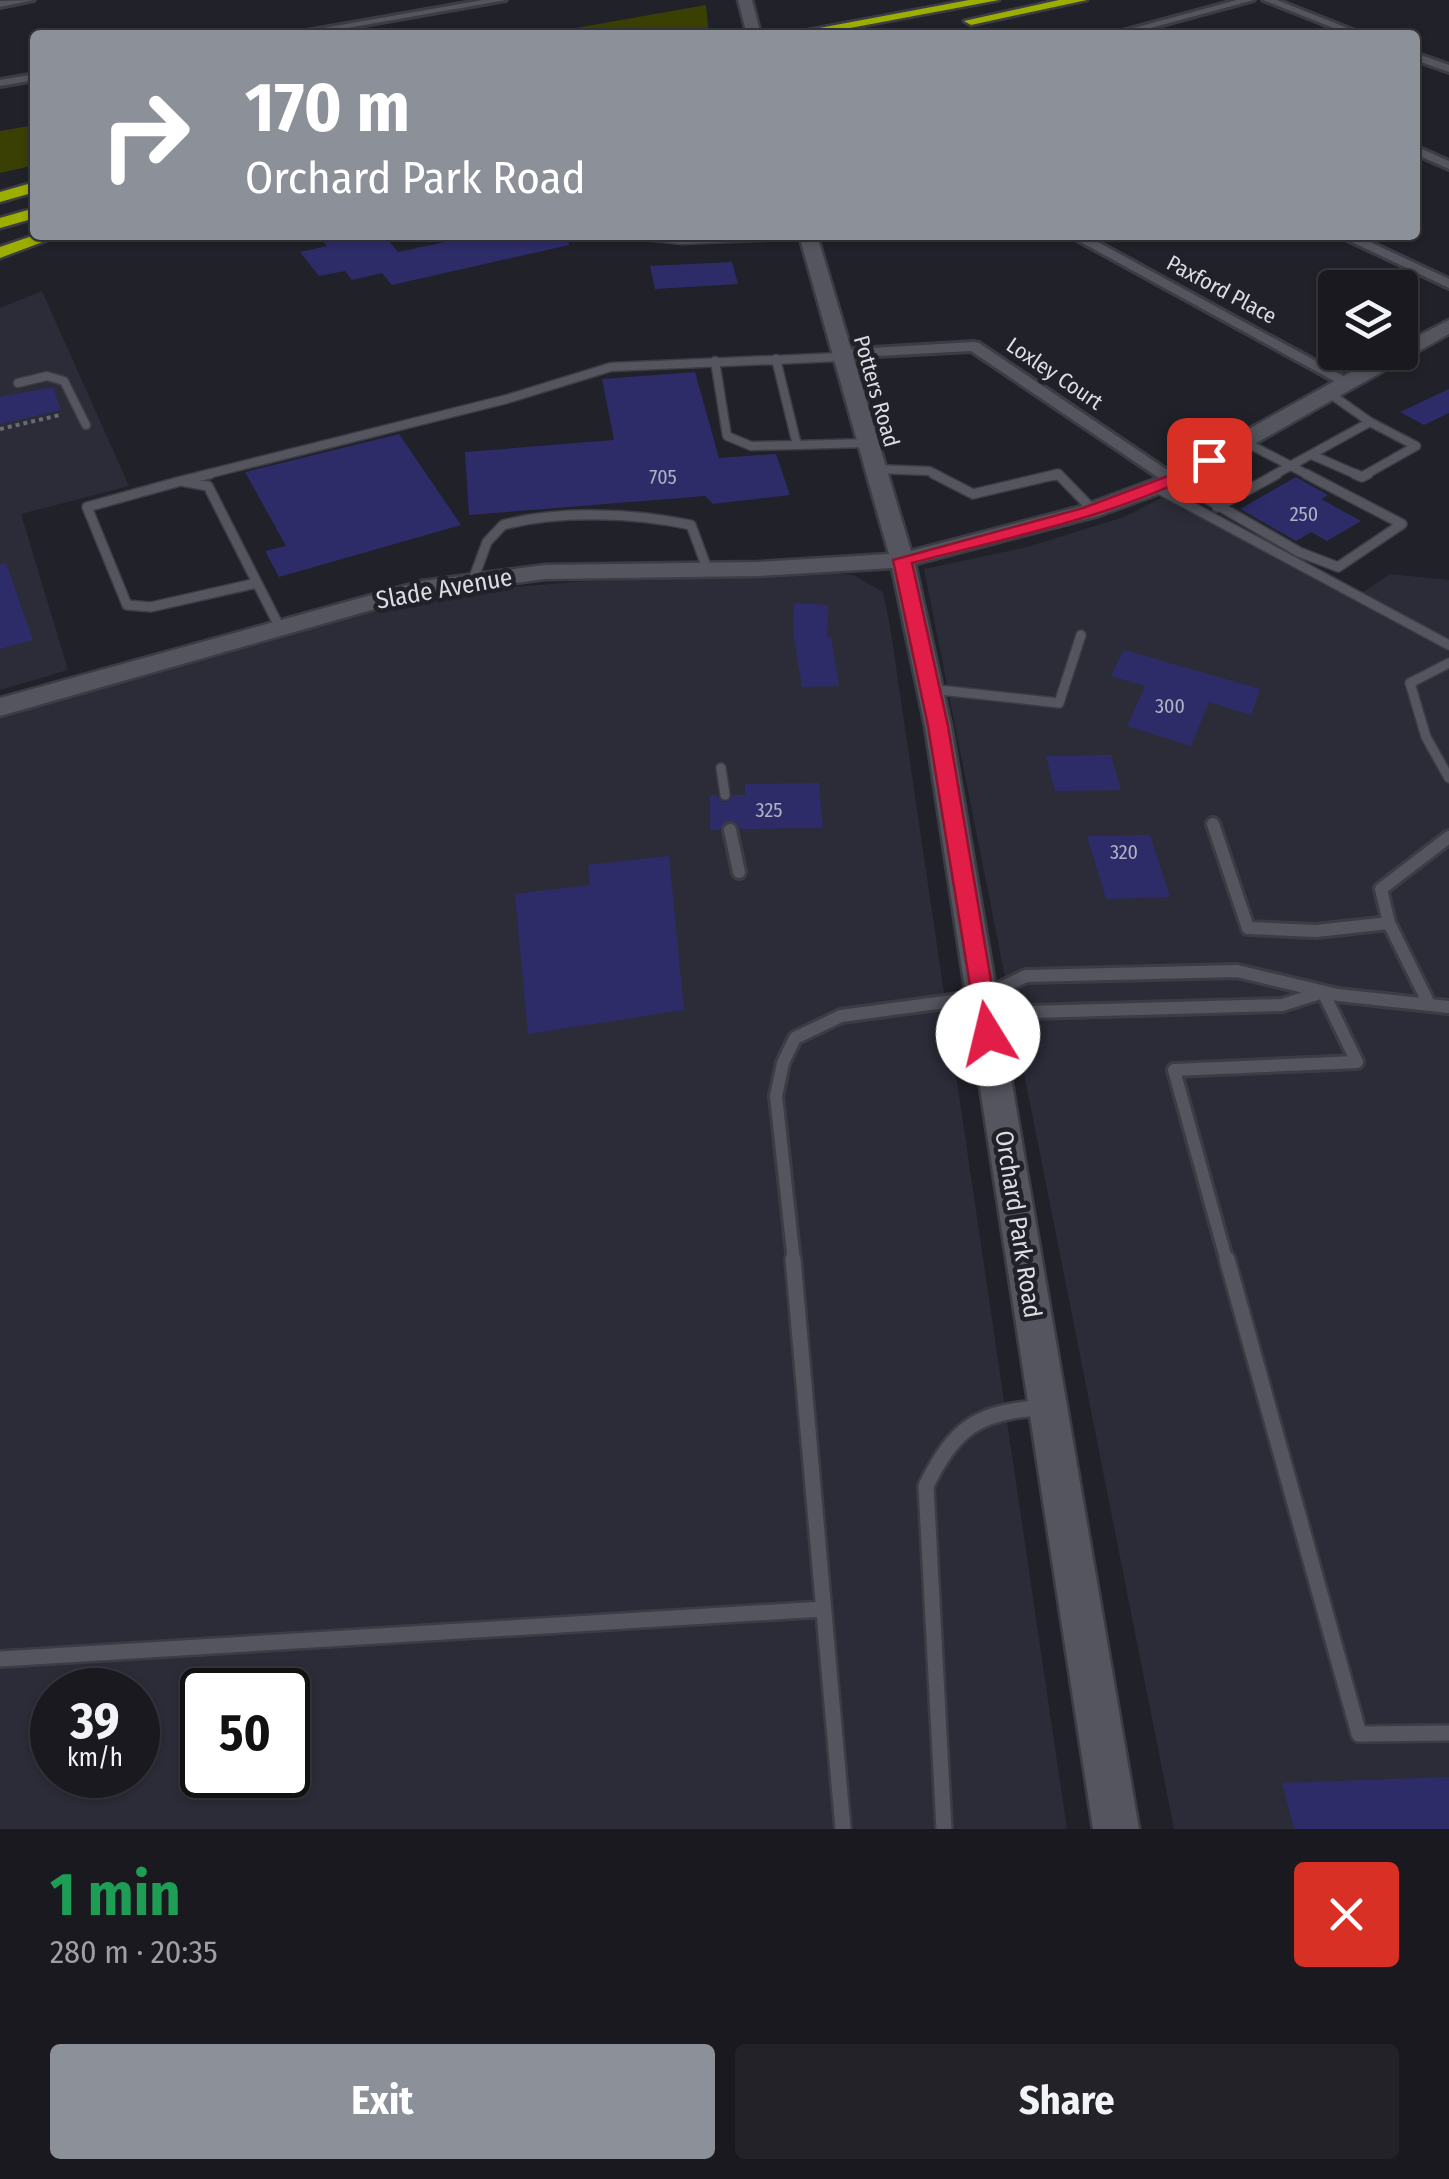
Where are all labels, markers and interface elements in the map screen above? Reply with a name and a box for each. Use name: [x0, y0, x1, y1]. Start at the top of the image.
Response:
text: 170 m: [245, 66, 410, 150]
icon: right: [80, 70, 210, 200]
text: Orchard Park Road: [245, 151, 586, 205]
street label: Paxford Place: [1162, 249, 1281, 330]
map controls: [1318, 270, 1418, 370]
button: layers: [1318, 270, 1418, 370]
street label: Loxley Court: [1001, 331, 1109, 416]
street label: Potters Road: [848, 332, 905, 450]
pin: [1167, 418, 1252, 503]
icon: arrive: [1182, 433, 1237, 488]
house number: 705: [649, 465, 677, 489]
house number: 250: [1290, 502, 1318, 526]
street label: Slade Avenue: [374, 562, 515, 616]
house number: 300: [1155, 694, 1185, 718]
house number: 325: [756, 798, 782, 822]
house number: 320: [1110, 840, 1138, 864]
position arrow: [936, 982, 1040, 1086]
street label: Orchard Park Road: [988, 1128, 1048, 1320]
speed limit sign: 50: [180, 1668, 310, 1798]
text: 39: [70, 1691, 120, 1751]
text: km/h: [67, 1743, 123, 1773]
text: 1 min: [50, 1859, 181, 1931]
button: close: [1294, 1862, 1399, 1967]
text: 280 m · 20:35: [50, 1933, 218, 1971]
button: Exit: [50, 2044, 715, 2159]
button: Share: [735, 2044, 1399, 2159]

